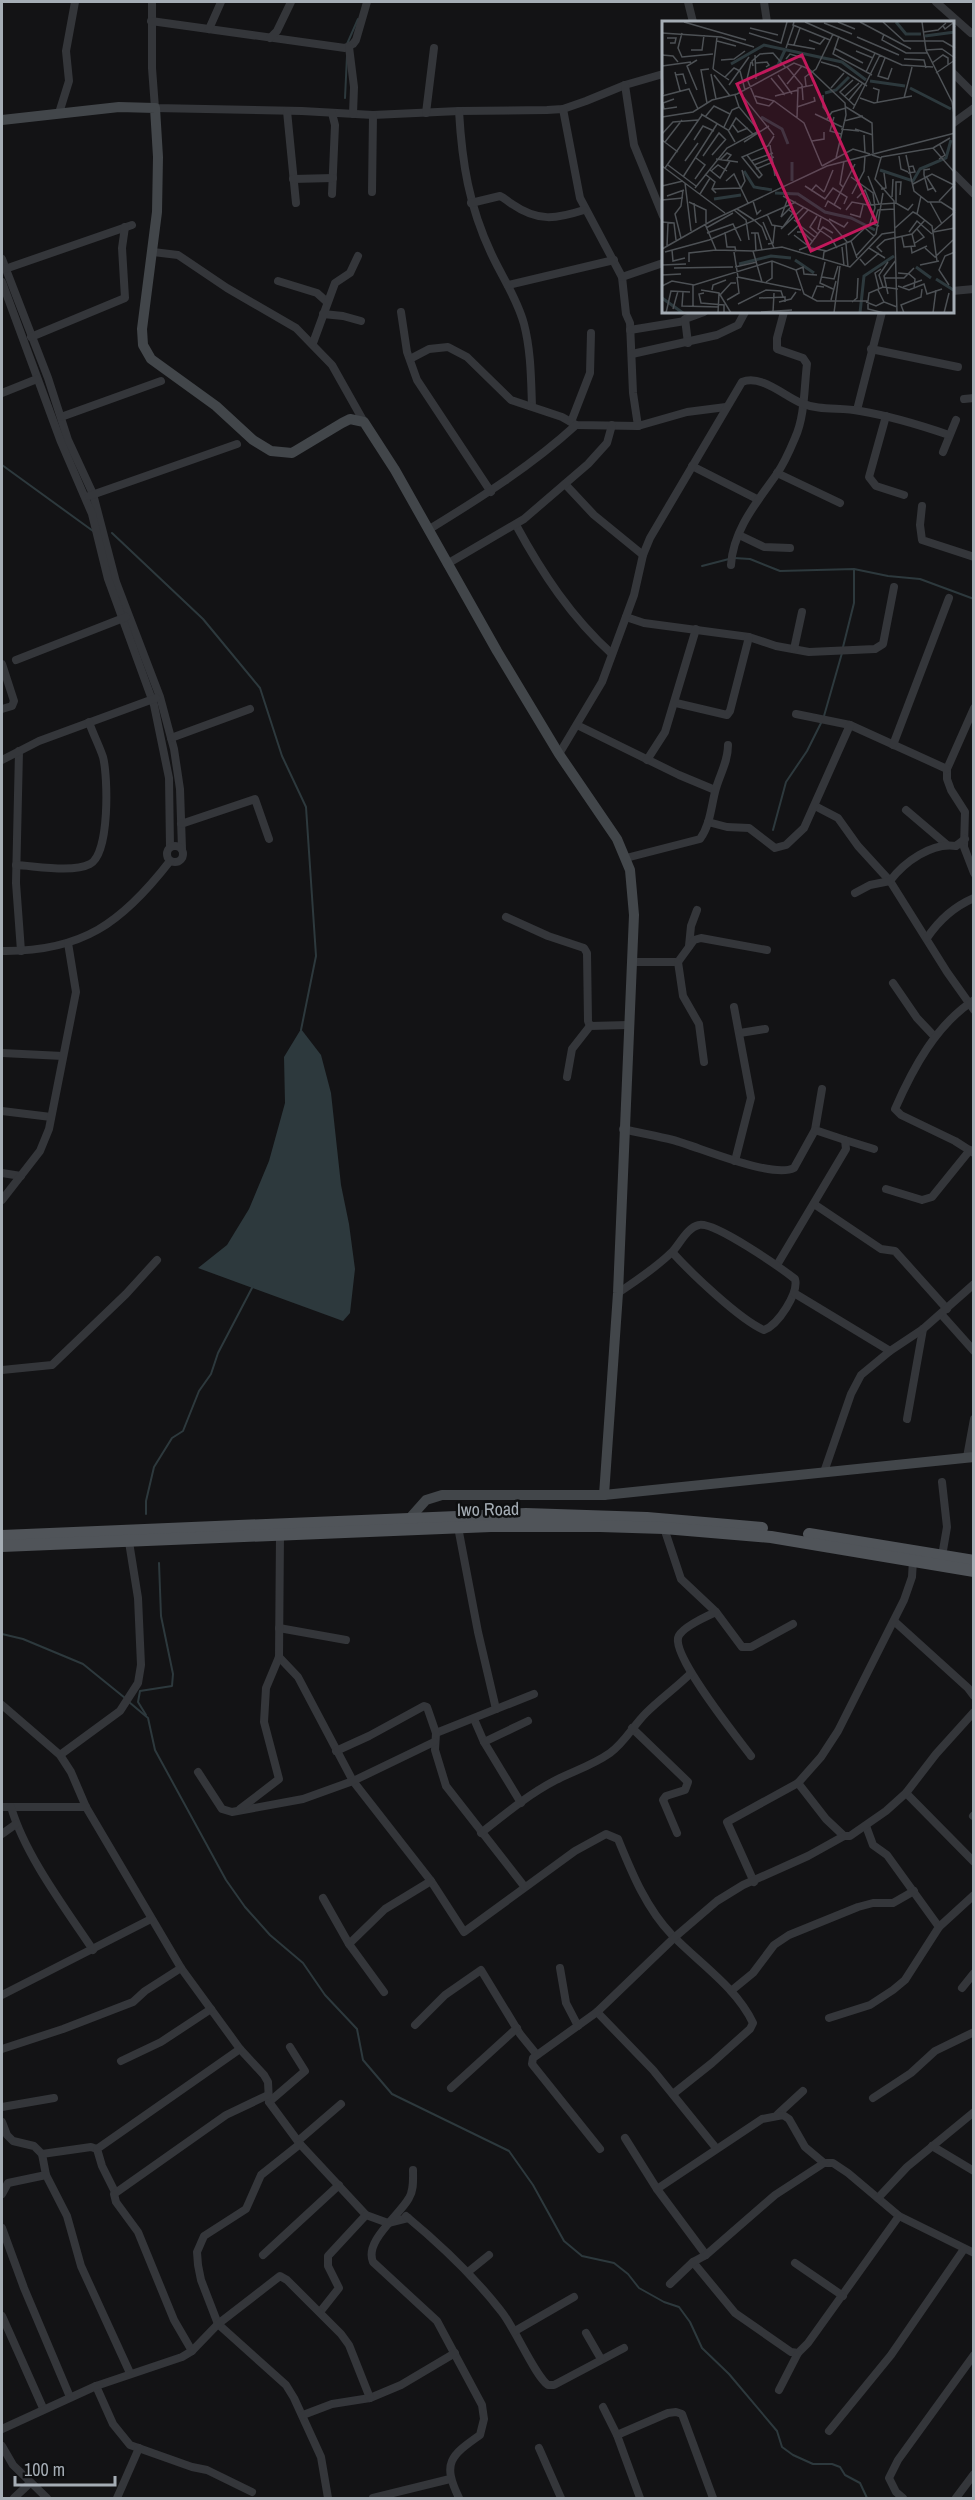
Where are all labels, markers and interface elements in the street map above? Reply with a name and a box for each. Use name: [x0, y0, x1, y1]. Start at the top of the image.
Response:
inset map: [662, 21, 954, 314]
street label: Iwo Road: [457, 1496, 519, 1522]
scale bar: [15, 2449, 116, 2487]
text: 100 m: [24, 2457, 65, 2482]

